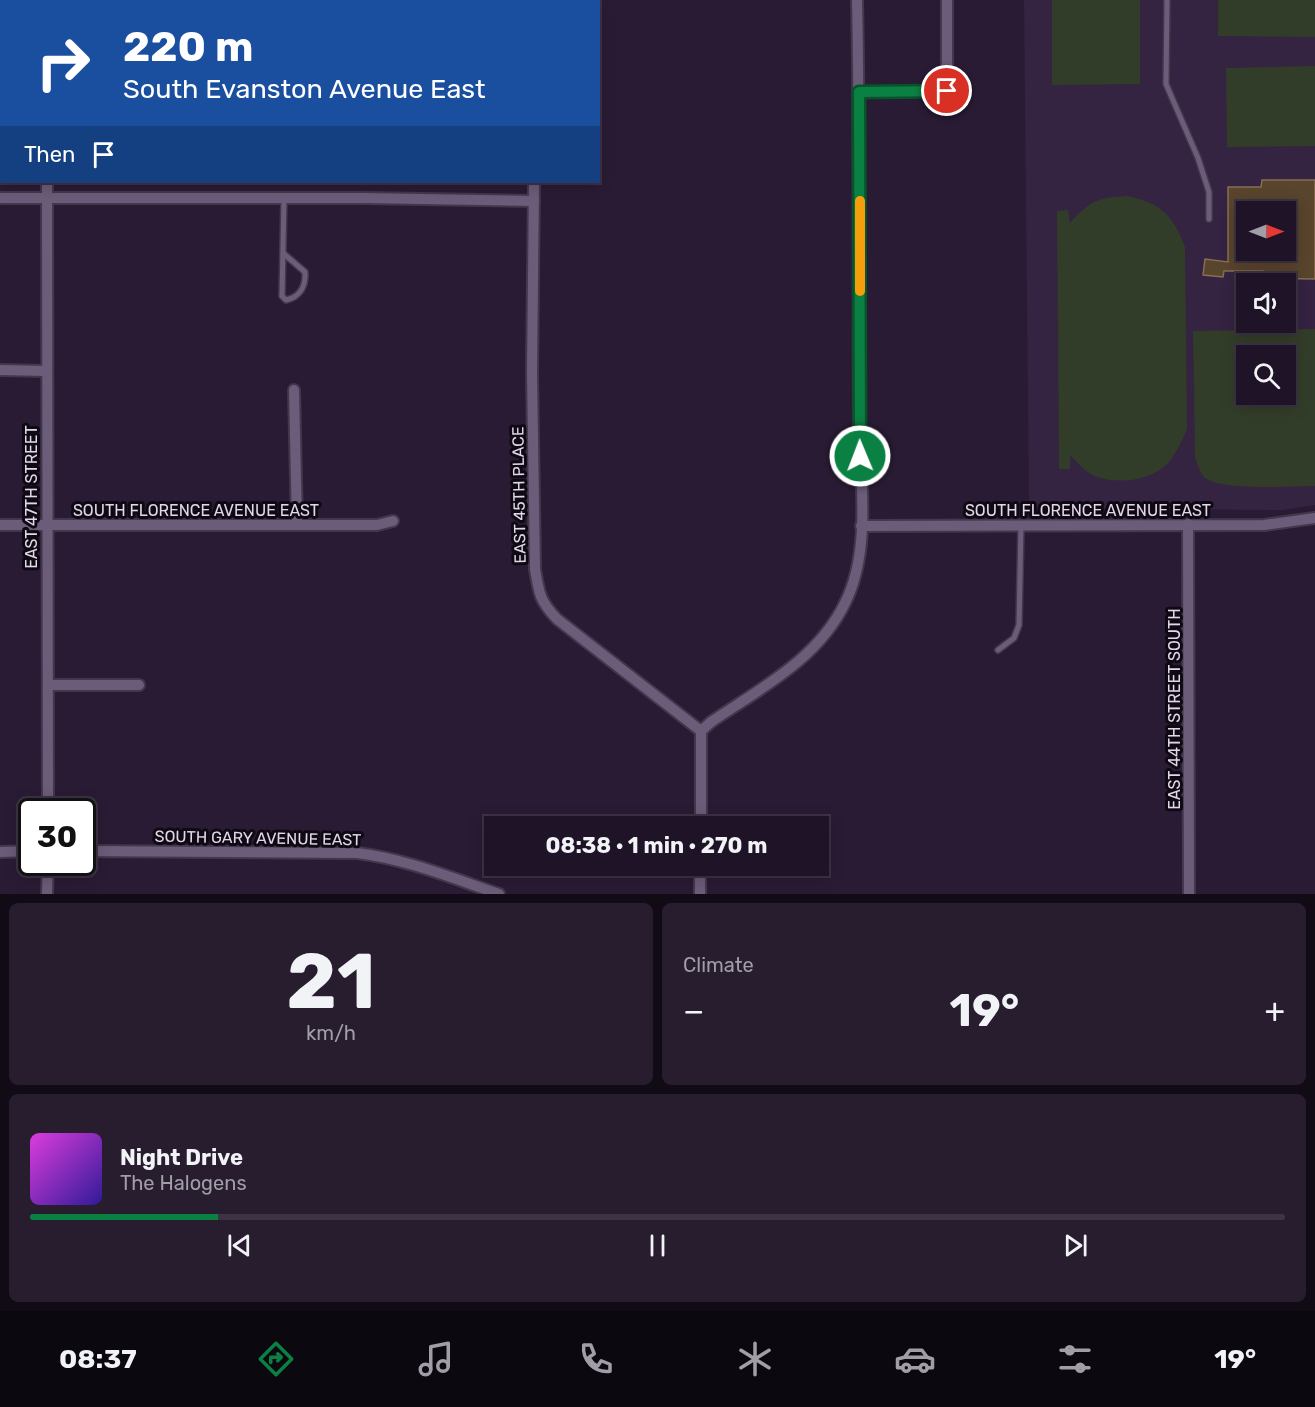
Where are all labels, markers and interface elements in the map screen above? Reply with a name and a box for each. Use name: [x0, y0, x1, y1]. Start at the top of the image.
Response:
text: 220 m: [123, 22, 254, 72]
icon: right: [24, 24, 102, 102]
pin: [921, 65, 972, 116]
text: South Evanston Avenue East: [123, 73, 486, 105]
icon: arrive: [930, 74, 963, 107]
icon: arrive: [87, 138, 120, 171]
text: Then: [24, 141, 75, 168]
north arrow: [1236, 201, 1296, 261]
map controls: [1236, 201, 1296, 405]
button: sound: [1236, 273, 1296, 333]
button: search: [1236, 345, 1296, 405]
position arrow: [828, 424, 892, 488]
street label: EAST 47TH STREET: [22, 425, 41, 569]
street label: EAST 45TH PLACE: [508, 426, 530, 564]
street label: SOUTH FLORENCE AVENUE EAST: [73, 501, 319, 520]
street label: SOUTH FLORENCE AVENUE EAST: [965, 501, 1211, 520]
street label: EAST 44TH STREET SOUTH: [1165, 608, 1184, 810]
speed limit sign: 30: [18, 798, 96, 876]
street label: SOUTH GARY AVENUE EAST: [154, 827, 362, 849]
text: 08:38 · 1 min · 270 m: [546, 832, 767, 859]
text: 21: [286, 935, 376, 1028]
text: Climate: [683, 953, 754, 977]
text: 19°: [950, 984, 1019, 1037]
text: −: [683, 991, 704, 1030]
text: +: [1264, 991, 1285, 1030]
text: km/h: [306, 1021, 356, 1045]
text: Night Drive: [120, 1144, 243, 1171]
text: The Halogens: [120, 1171, 247, 1195]
icon: previous: [223, 1229, 256, 1262]
icon: pause: [641, 1229, 674, 1262]
icon: next: [1059, 1229, 1092, 1262]
icon: directions: [255, 1338, 297, 1380]
icon: music: [415, 1338, 457, 1380]
icon: phone: [575, 1338, 617, 1380]
icon: climate: [734, 1338, 776, 1380]
icon: car: [894, 1338, 936, 1380]
icon: filters: [1054, 1338, 1096, 1380]
text: 08:37: [59, 1343, 137, 1375]
text: 19°: [1214, 1343, 1256, 1375]

